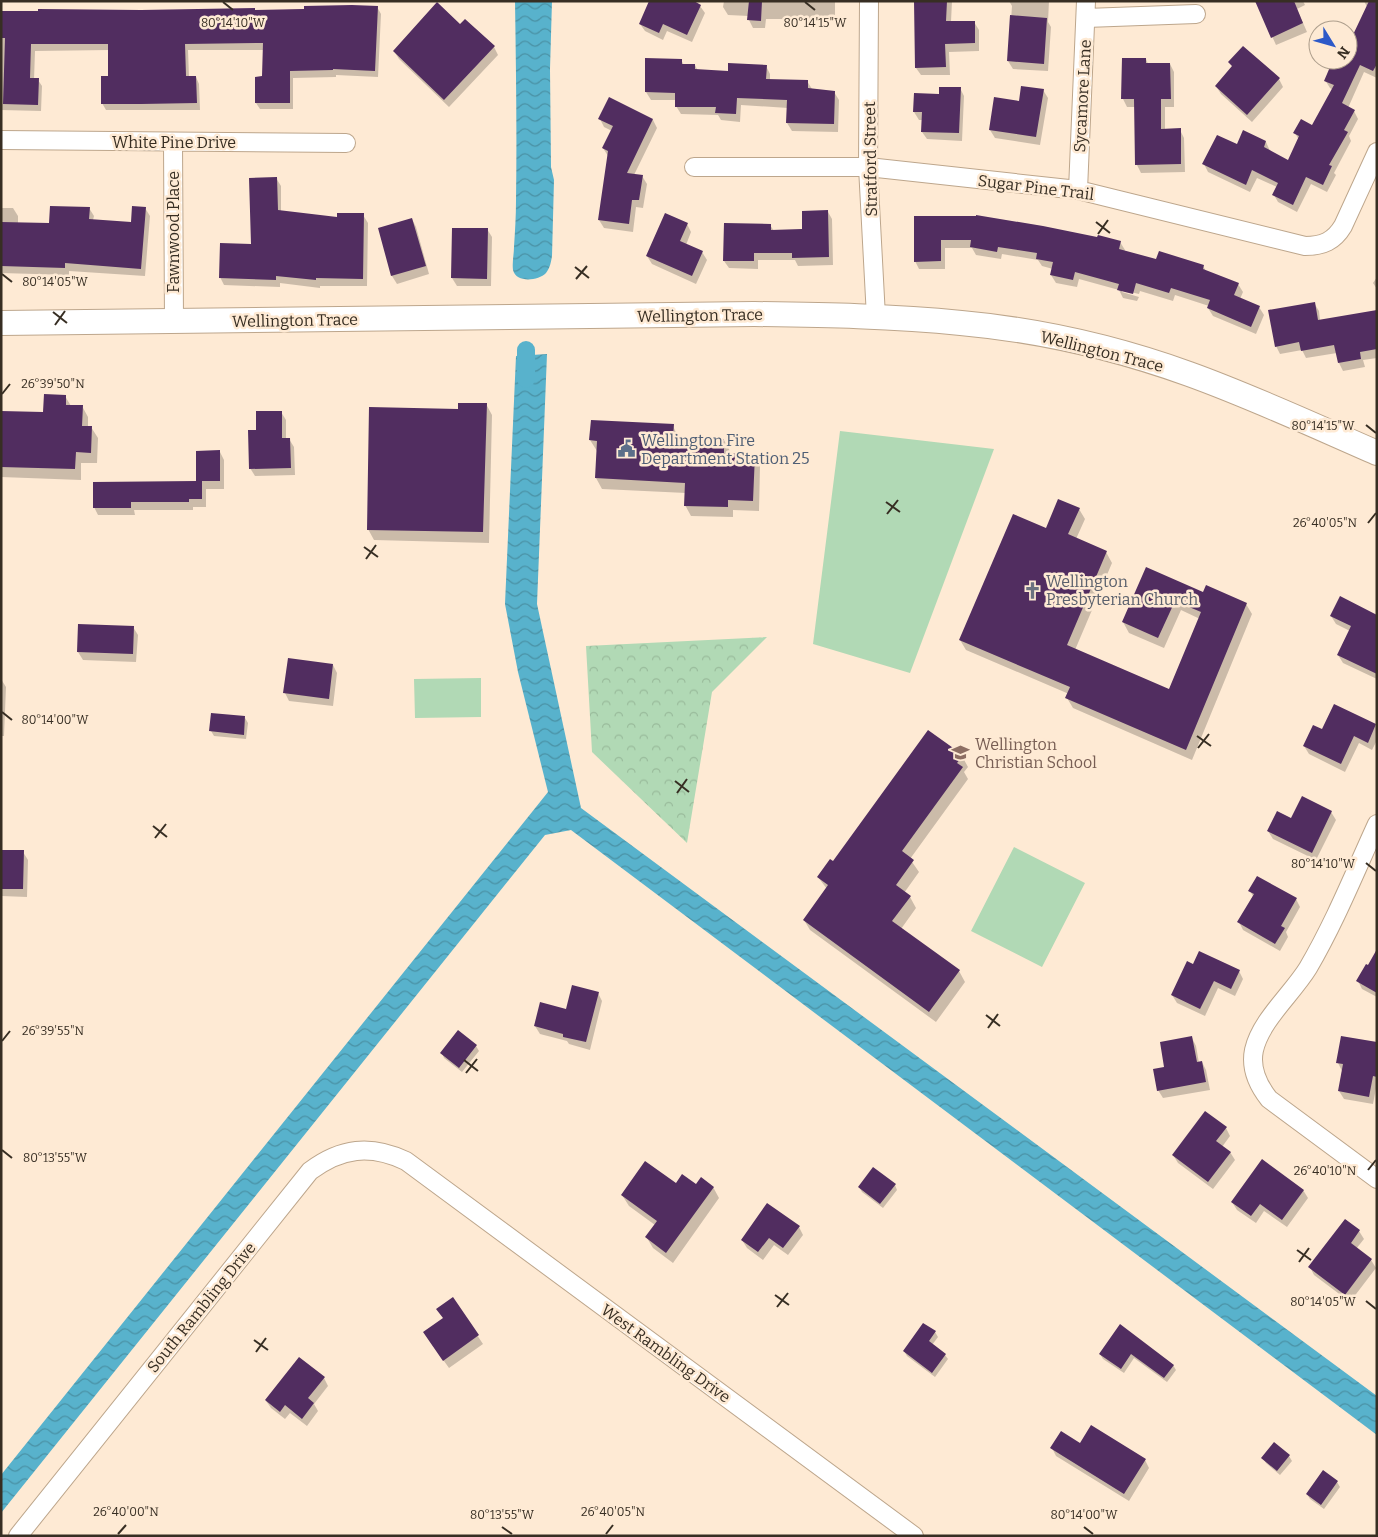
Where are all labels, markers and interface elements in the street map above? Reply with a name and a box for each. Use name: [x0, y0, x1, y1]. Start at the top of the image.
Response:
text: 80°14'10"W: [201, 16, 266, 30]
text: 80°14'15"W: [784, 16, 847, 30]
north arrow: [1308, 20, 1358, 70]
street label: Sycamore Lane: [1070, 39, 1095, 153]
text: N: [1333, 43, 1353, 62]
street label: Stratford Street: [860, 101, 881, 217]
street label: White Pine Drive: [112, 133, 236, 152]
street label: Fawnwood Place: [164, 171, 183, 293]
street label: Sugar Pine Trail: [977, 171, 1096, 204]
text: 80°14'05"W: [22, 275, 89, 289]
street label: Wellington Trace: [637, 305, 763, 326]
street label: Wellington Trace: [232, 310, 358, 331]
street label: Wellington Trace: [1038, 327, 1165, 376]
text: 26°39'50"N: [21, 377, 85, 391]
text: 80°14'15"W: [1292, 419, 1355, 433]
place label: Wellington Fire Department Station 25: [641, 431, 810, 468]
public building icon: Wellington Fire Department Station 25: [617, 439, 637, 459]
text: 26°40'05"N: [1293, 516, 1358, 530]
place label: Wellington Presbyterian Church: [1046, 572, 1198, 609]
church icon: Wellington Presbyterian Church: [1022, 580, 1042, 600]
text: 80°14'00"W: [22, 713, 89, 727]
place label: Wellington Christian School: [975, 735, 1097, 772]
school or university icon: Wellington Christian School: [951, 743, 971, 763]
text: 80°14'10"W: [1291, 857, 1356, 871]
text: 26°39'55"N: [22, 1024, 85, 1038]
text: 80°13'55"W: [23, 1151, 88, 1165]
text: 26°40'10"N: [1294, 1164, 1357, 1178]
street label: South Rambling Drive: [143, 1238, 260, 1376]
text: 80°14'05"W: [1290, 1295, 1357, 1309]
street label: West Rambling Drive: [597, 1300, 734, 1407]
text: 26°40'00"N: [93, 1505, 159, 1519]
text: 26°40'05"N: [581, 1505, 646, 1519]
text: 80°13'55"W: [470, 1508, 535, 1522]
text: 80°14'00"W: [1051, 1508, 1118, 1522]

